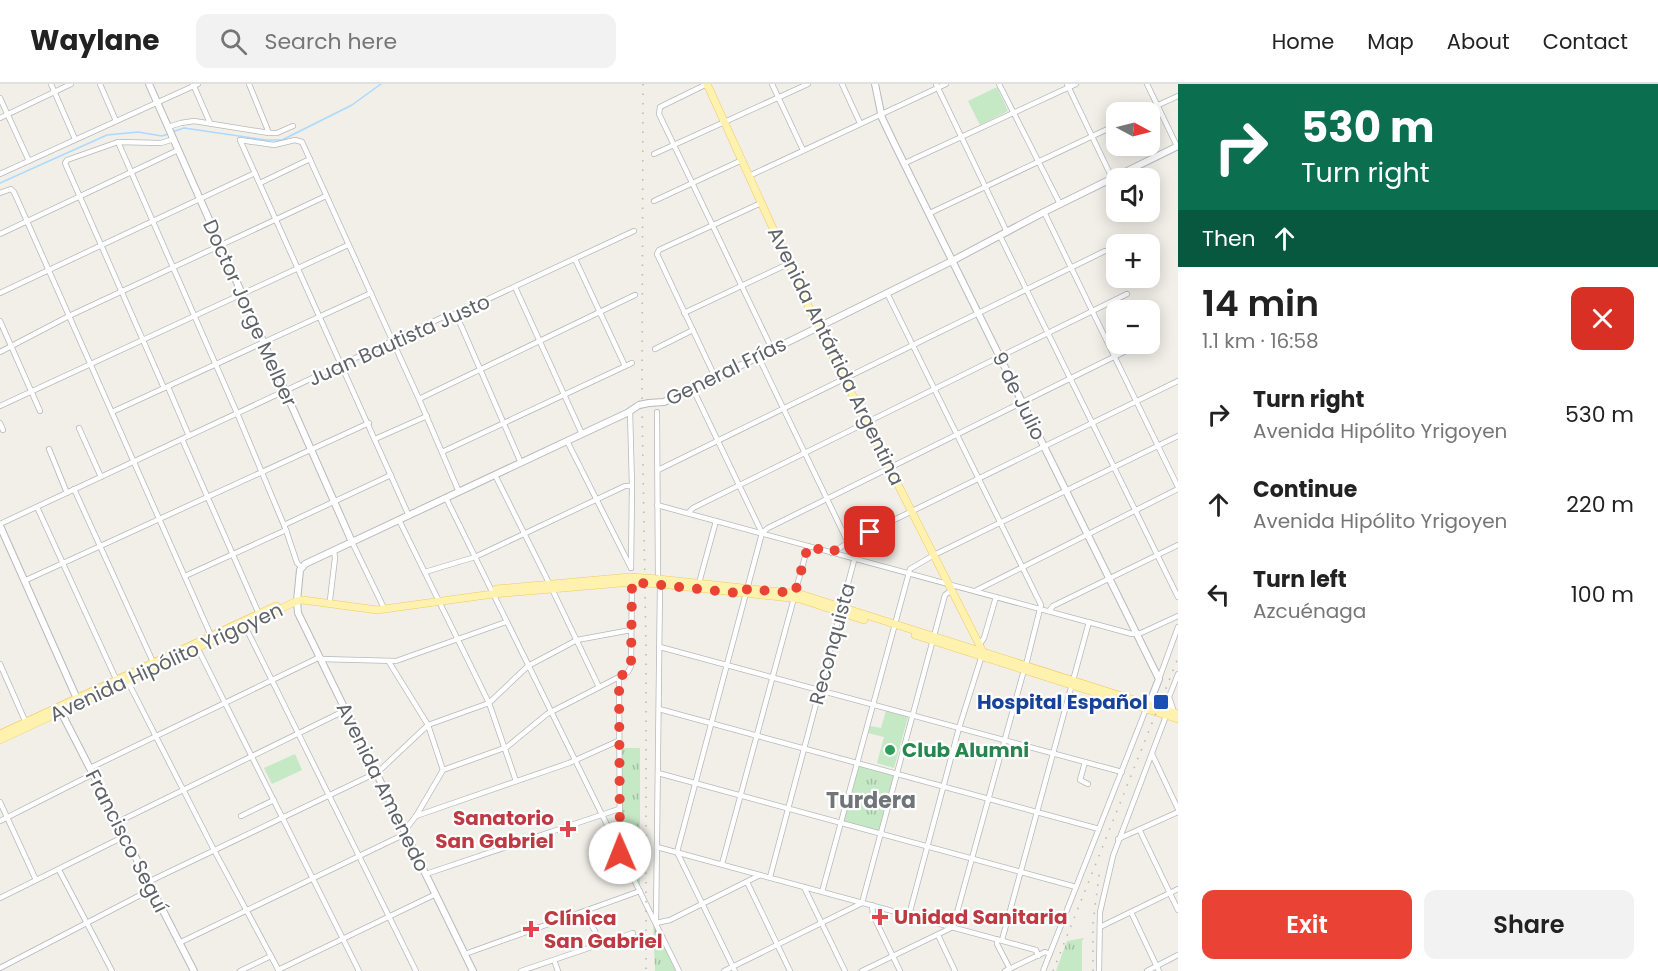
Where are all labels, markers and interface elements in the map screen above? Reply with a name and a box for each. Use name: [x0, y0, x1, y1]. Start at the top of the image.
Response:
search box: [196, 14, 616, 68]
text: Waylane: [30, 21, 160, 60]
icon: search: [217, 25, 250, 58]
text: Search here: [265, 26, 397, 57]
text: Home: [1272, 27, 1334, 56]
text: Map: [1367, 27, 1414, 56]
text: About: [1447, 27, 1510, 56]
text: Contact: [1543, 27, 1628, 56]
text: 530 m: [1301, 98, 1434, 157]
north arrow: [1106, 102, 1160, 156]
map controls: [1106, 102, 1160, 354]
icon: right: [1202, 108, 1280, 186]
text: Turn right: [1301, 154, 1430, 191]
button: sound: [1106, 168, 1160, 222]
street label: Doctor Jorge Melber: [196, 215, 304, 411]
street label: Avenida Antártida Argentina: [761, 222, 911, 490]
icon: ahead: [1268, 222, 1301, 255]
text: Then: [1202, 223, 1256, 254]
button: +: [1106, 234, 1160, 288]
text: 14 min: [1202, 278, 1319, 329]
street label: Juan Bautista Justo: [304, 287, 494, 393]
button: close: [1571, 287, 1634, 350]
button: −: [1106, 300, 1160, 354]
text: 1.1 km · 16:58: [1202, 327, 1319, 355]
street label: General Frías: [661, 330, 791, 412]
street label: 9 de Julio: [986, 347, 1052, 445]
text: Turn right: [1253, 384, 1364, 415]
icon: right: [1202, 398, 1235, 431]
text: 530 m: [1565, 399, 1634, 430]
text: Avenida Hipólito Yrigoyen: [1253, 417, 1507, 445]
text: Continue: [1253, 474, 1357, 505]
icon: ahead: [1202, 488, 1235, 521]
text: 220 m: [1566, 489, 1634, 520]
pin: [844, 506, 895, 557]
text: Avenida Hipólito Yrigoyen: [1253, 507, 1507, 535]
icon: arrive: [853, 515, 886, 548]
text: Turn left: [1253, 564, 1347, 595]
icon: left: [1202, 578, 1235, 611]
text: 100 m: [1571, 579, 1634, 610]
street label: Reconquista: [802, 580, 862, 708]
street label: Avenida Hipólito Yrigoyen: [45, 596, 287, 728]
text: Azcuénaga: [1253, 597, 1366, 625]
place label: Hospital Español: [977, 688, 1148, 716]
marker: Hospital Español: [1152, 693, 1170, 711]
street label: Avenida Amenedo: [330, 698, 436, 876]
place label: Club Alumni: [902, 736, 1029, 764]
marker: Club Alumni: [883, 743, 897, 757]
street label: Francisco Seguí: [79, 765, 175, 917]
district label: Turdera: [826, 785, 916, 816]
place label: Sanatorio San Gabriel: [435, 804, 554, 855]
marker: Sanatorio San Gabriel: [559, 820, 577, 838]
position arrow: [588, 821, 652, 885]
button: Exit: [1202, 890, 1412, 959]
button: Share: [1424, 890, 1634, 959]
place label: Unidad Sanitaria: [894, 903, 1067, 931]
place label: Clínica San Gabriel: [544, 904, 663, 955]
marker: Unidad Sanitaria: [871, 908, 889, 926]
marker: Clínica San Gabriel: [522, 920, 540, 938]

